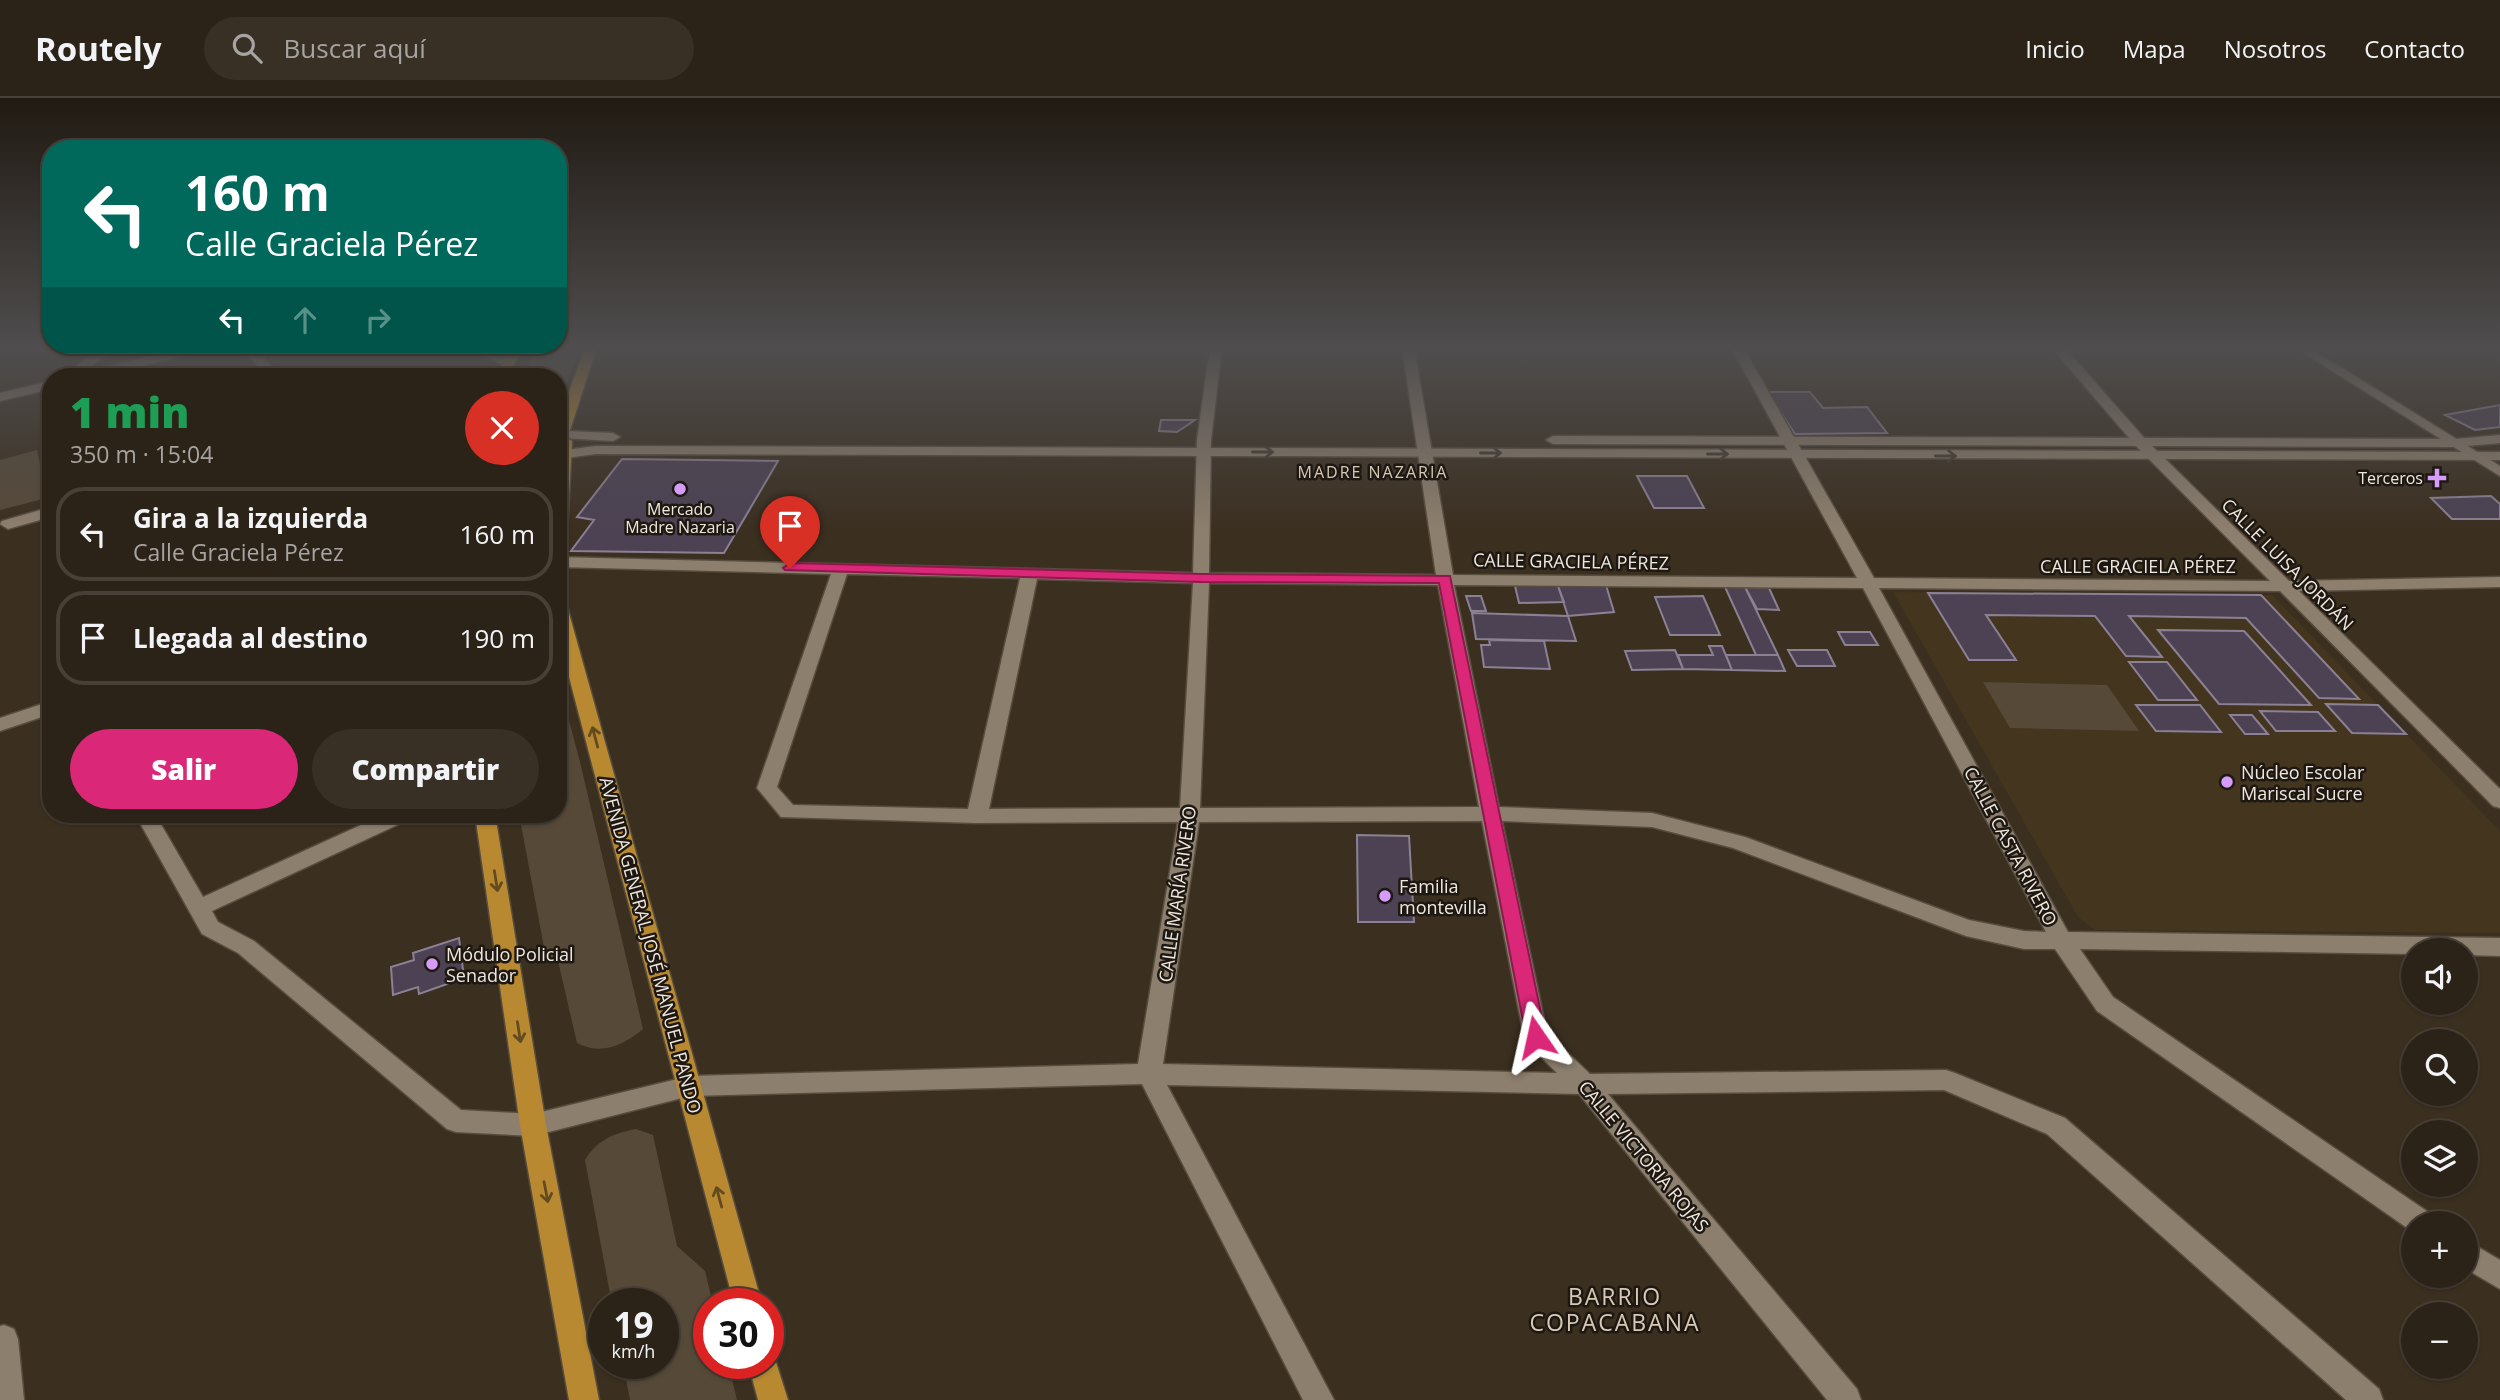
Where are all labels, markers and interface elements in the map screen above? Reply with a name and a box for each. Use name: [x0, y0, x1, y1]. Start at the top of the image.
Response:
search box: [204, 17, 694, 80]
text: Routely: [35, 26, 162, 71]
icon: search: [228, 29, 266, 67]
text: Buscar aquí: [284, 30, 426, 66]
text: Inicio: [2025, 32, 2085, 65]
text: Mapa: [2123, 32, 2186, 65]
text: Nosotros: [2224, 32, 2326, 65]
text: Contacto: [2364, 32, 2465, 65]
text: 160 m: [185, 159, 330, 225]
icon: left: [70, 168, 161, 259]
text: Calle Graciela Pérez: [185, 222, 478, 265]
icon: left: [213, 301, 251, 339]
icon: ahead: [286, 301, 324, 339]
icon: right: [359, 301, 397, 339]
text: 1 min: [70, 383, 189, 440]
button: close: [465, 391, 539, 465]
text: 350 m · 15:04: [70, 438, 213, 470]
one-way arrow: [1251, 445, 1274, 459]
one-way arrow: [1479, 446, 1502, 460]
one-way arrow: [1706, 448, 1729, 461]
one-way arrow: [1934, 449, 1957, 462]
district label: MADRE NAZARIA: [1298, 461, 1448, 483]
place label: Terceros: [2358, 467, 2423, 489]
marker: Terceros: [2429, 470, 2445, 486]
marker: Mercado Madre Nazaria: [672, 481, 688, 497]
street label: CALLE LUISA JORDÁN: [2217, 493, 2359, 635]
pin: [760, 496, 820, 568]
place label: Mercado Madre Nazaria: [625, 498, 735, 538]
text: Gira a la izquierda: [133, 500, 368, 536]
icon: arrive: [771, 507, 809, 545]
icon: left: [74, 515, 112, 553]
text: 160 m: [460, 516, 535, 552]
text: Calle Graciela Pérez: [133, 536, 344, 568]
street label: CALLE GRACIELA PÉREZ: [1473, 547, 1669, 575]
street label: CALLE GRACIELA PÉREZ: [2040, 554, 2236, 578]
icon: arrive: [74, 619, 112, 657]
text: Llegada al destino: [133, 620, 368, 656]
text: 190 m: [460, 620, 535, 656]
one-way arrow: [588, 726, 601, 749]
button: Salir: [70, 729, 298, 809]
button: Compartir: [312, 729, 539, 809]
place label: Núcleo Escolar Mariscal Sucre: [2241, 760, 2365, 805]
street label: CALLE CASTA RIVERO: [1959, 762, 2063, 930]
street label: AVENIDA GENERAL JOSÉ MANUEL PANDO: [594, 774, 708, 1116]
marker: Núcleo Escolar Mariscal Sucre: [2219, 774, 2235, 790]
street label: CALLE MARÍA RIVERO: [1153, 804, 1201, 984]
one-way arrow: [489, 869, 502, 892]
place label: Familia montevilla: [1399, 874, 1487, 919]
marker: Familia montevilla: [1377, 888, 1393, 904]
map controls: [2401, 938, 2478, 1379]
button: sound: [2401, 938, 2478, 1015]
place label: Módulo Policial Senador: [446, 942, 574, 987]
marker: Módulo Policial Senador: [424, 956, 440, 972]
position arrow: [1499, 1000, 1573, 1074]
one-way arrow: [512, 1020, 525, 1043]
button: search: [2401, 1029, 2478, 1106]
street label: CALLE VICTORIA ROJAS: [1574, 1075, 1715, 1237]
button: layers: [2401, 1120, 2478, 1197]
one-way arrow: [539, 1180, 553, 1203]
one-way arrow: [712, 1186, 725, 1208]
button: +: [2401, 1211, 2478, 1288]
district label: BARRIO COPACABANA: [1529, 1280, 1701, 1338]
speed limit sign: 30: [693, 1288, 784, 1379]
text: 19: [613, 1301, 654, 1348]
button: −: [2401, 1302, 2478, 1379]
text: km/h: [612, 1339, 655, 1363]

